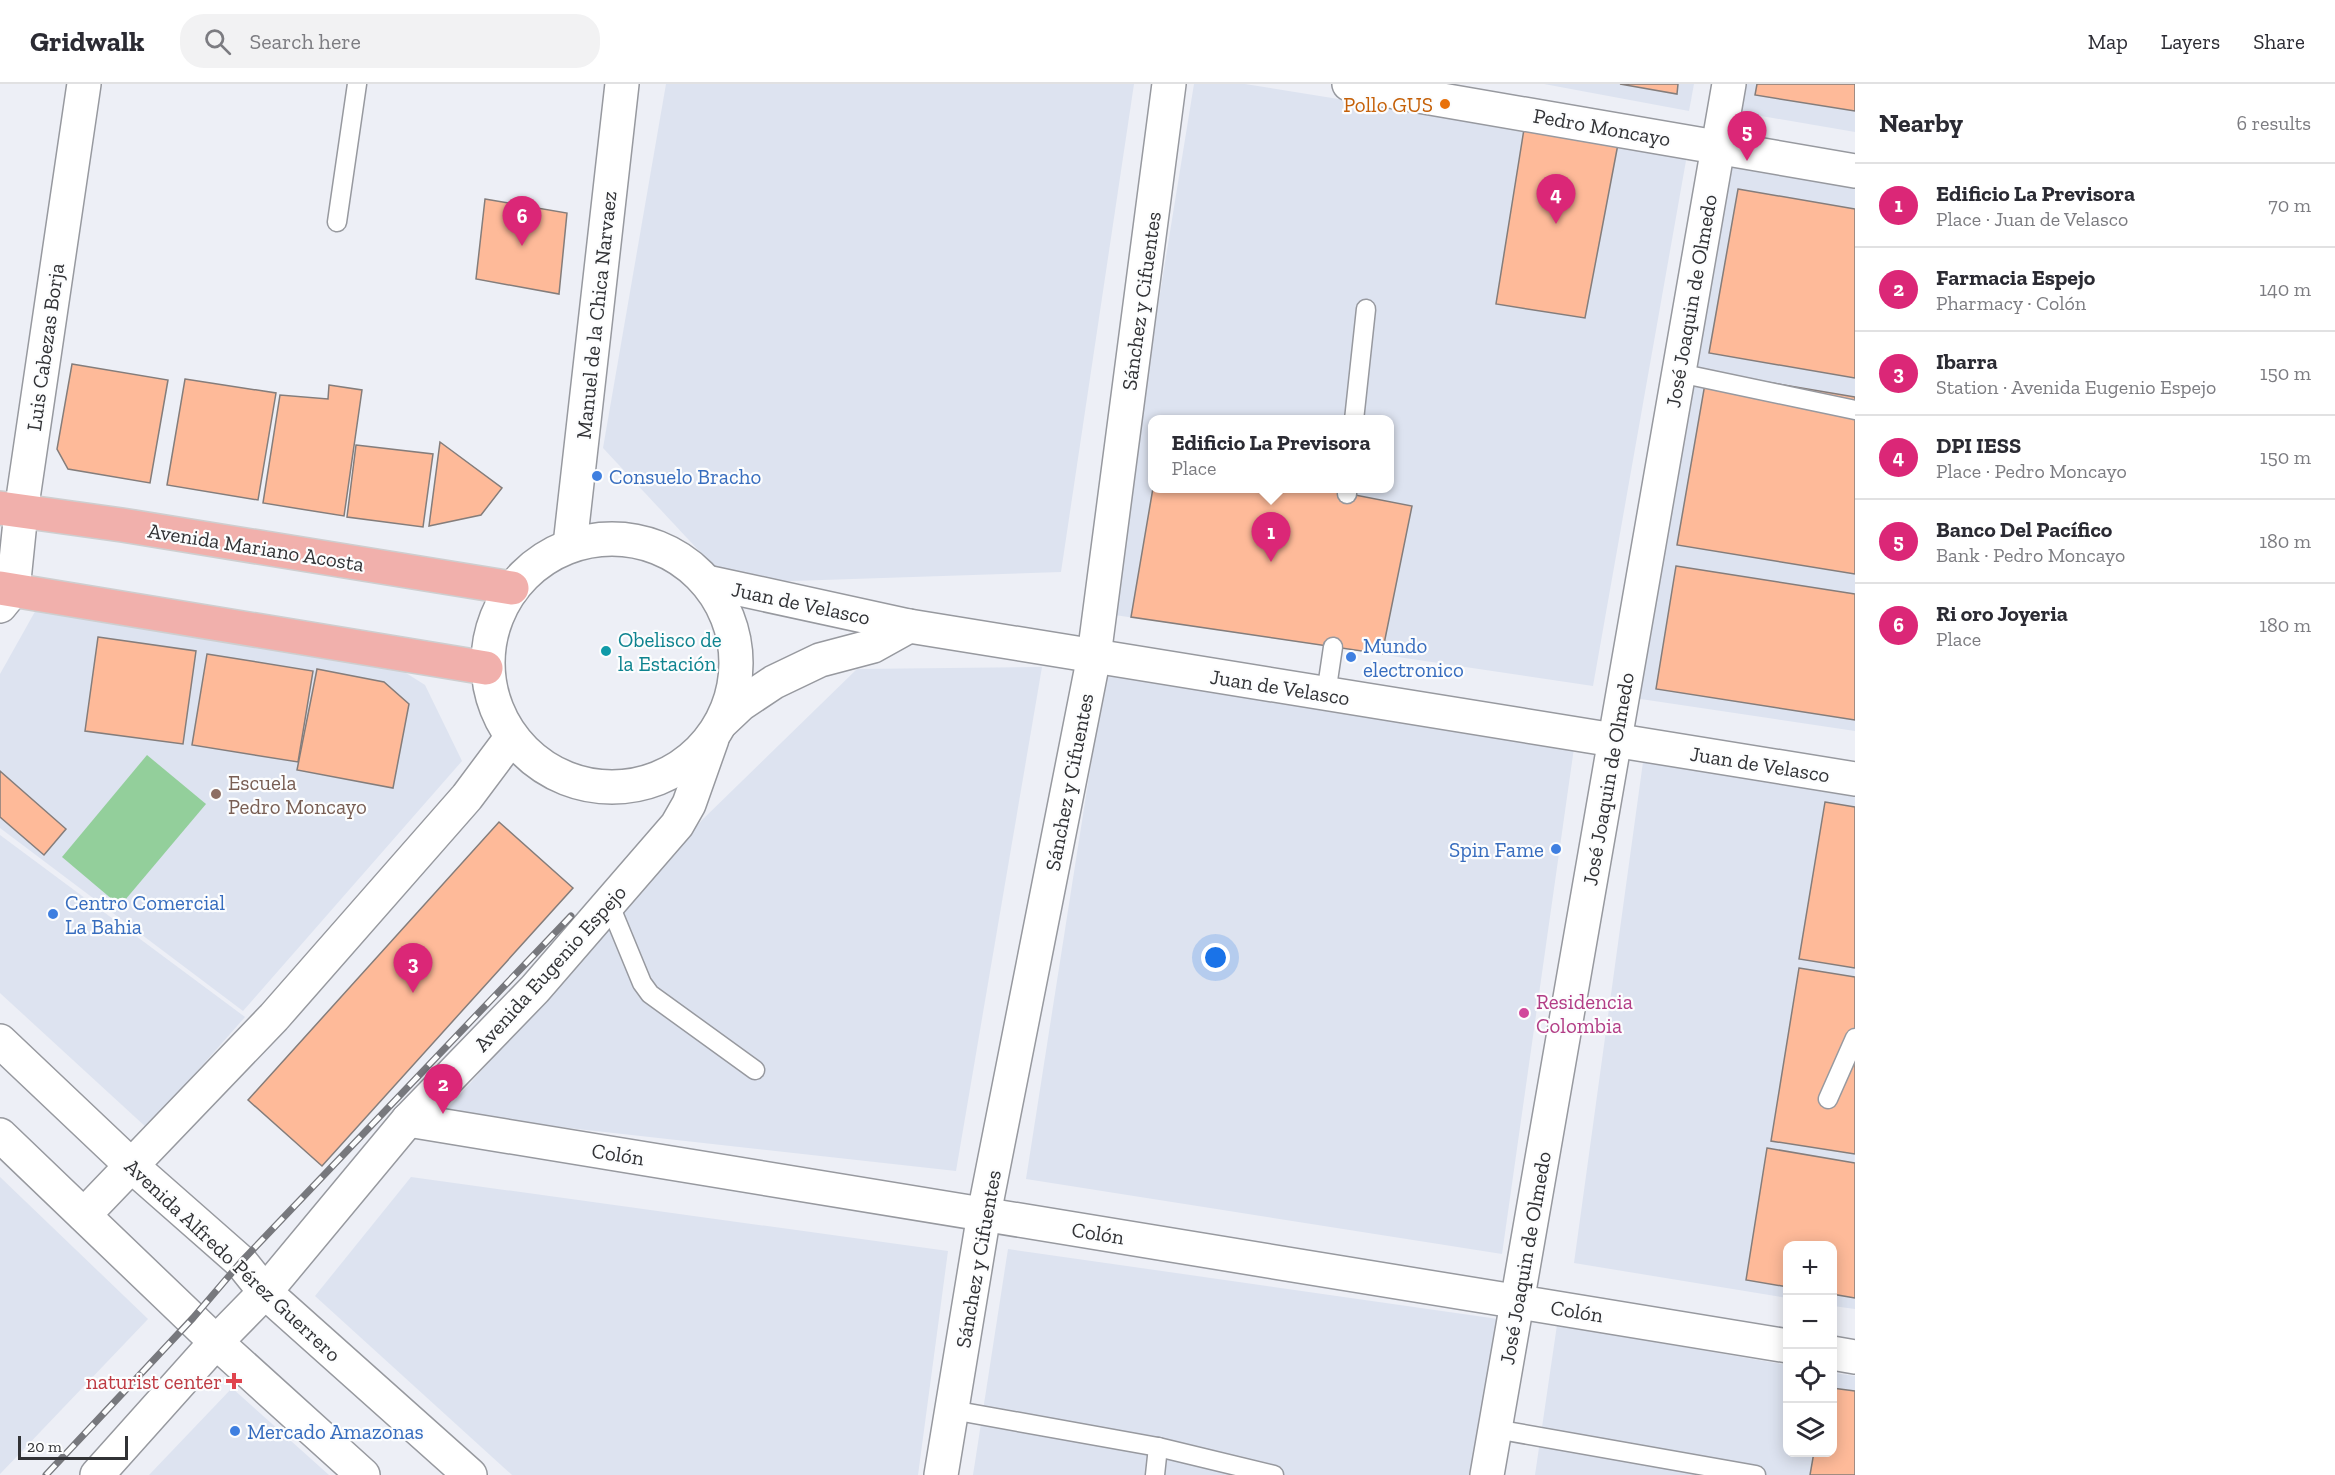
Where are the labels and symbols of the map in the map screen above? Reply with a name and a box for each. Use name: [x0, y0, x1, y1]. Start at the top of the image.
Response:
place label: Pollo GUS: [1343, 92, 1433, 117]
marker: Pollo GUS: [1438, 97, 1452, 111]
street label: Pedro Moncayo: [1531, 103, 1673, 151]
pin: 5: [1728, 112, 1766, 161]
pin: 4: [1536, 174, 1576, 224]
street label: Manuel de la Chica Narvaez: [571, 189, 621, 440]
street label: José Joaquin de Olmedo: [1660, 192, 1722, 410]
pin: 6: [502, 196, 542, 246]
street label: Sánchez y Cifuentes: [1116, 210, 1166, 392]
street label: Luis Cabezas Borja: [21, 261, 70, 433]
place label: Consuelo Bracho: [609, 464, 761, 489]
marker: Consuelo Bracho: [590, 469, 604, 483]
pin: 1: [1252, 512, 1290, 562]
street label: Avenida Mariano Acosta: [146, 518, 366, 576]
street label: Juan de Velasco: [730, 576, 872, 630]
place label: Obelisco de la Estación: [618, 627, 722, 676]
place label: Mundo electronico: [1363, 633, 1464, 682]
marker: Obelisco de la Estación: [599, 644, 613, 658]
marker: Mundo electronico: [1344, 650, 1358, 664]
street label: Juan de Velasco: [1208, 664, 1352, 710]
street label: José Joaquin de Olmedo: [1577, 670, 1639, 888]
street label: Sánchez y Cifuentes: [1040, 691, 1098, 873]
street label: Juan de Velasco: [1688, 741, 1832, 787]
place label: Escuela Pedro Moncayo: [228, 770, 367, 819]
marker: Escuela Pedro Moncayo: [209, 787, 223, 801]
place label: Spin Fame: [1449, 837, 1544, 862]
marker: Spin Fame: [1549, 842, 1563, 856]
street label: Avenida Eugenio Espejo: [469, 880, 632, 1057]
place label: Centro Comercial La Bahia: [65, 890, 225, 939]
marker: Centro Comercial La Bahia: [46, 907, 60, 921]
your location: [1201, 943, 1230, 972]
pin: 3: [394, 944, 432, 993]
place label: Residencia Colombia: [1536, 989, 1633, 1038]
marker: Residencia Colombia: [1517, 1006, 1531, 1020]
pin: 2: [424, 1064, 462, 1114]
street label: Colón: [590, 1138, 646, 1170]
street label: José Joaquin de Olmedo: [1494, 1149, 1556, 1367]
street label: Avenida Alfredo Pérez Guerrero: [120, 1153, 346, 1367]
street label: Sánchez y Cifuentes: [950, 1168, 1006, 1350]
street label: Colón: [1070, 1217, 1126, 1249]
street label: Colón: [1549, 1295, 1605, 1327]
place label: naturist center: [86, 1369, 222, 1394]
marker: naturist center: [227, 1374, 241, 1388]
place label: Mercado Amazonas: [247, 1419, 424, 1444]
marker: Mercado Amazonas: [228, 1424, 242, 1438]
scale bar: [18, 1433, 128, 1460]

